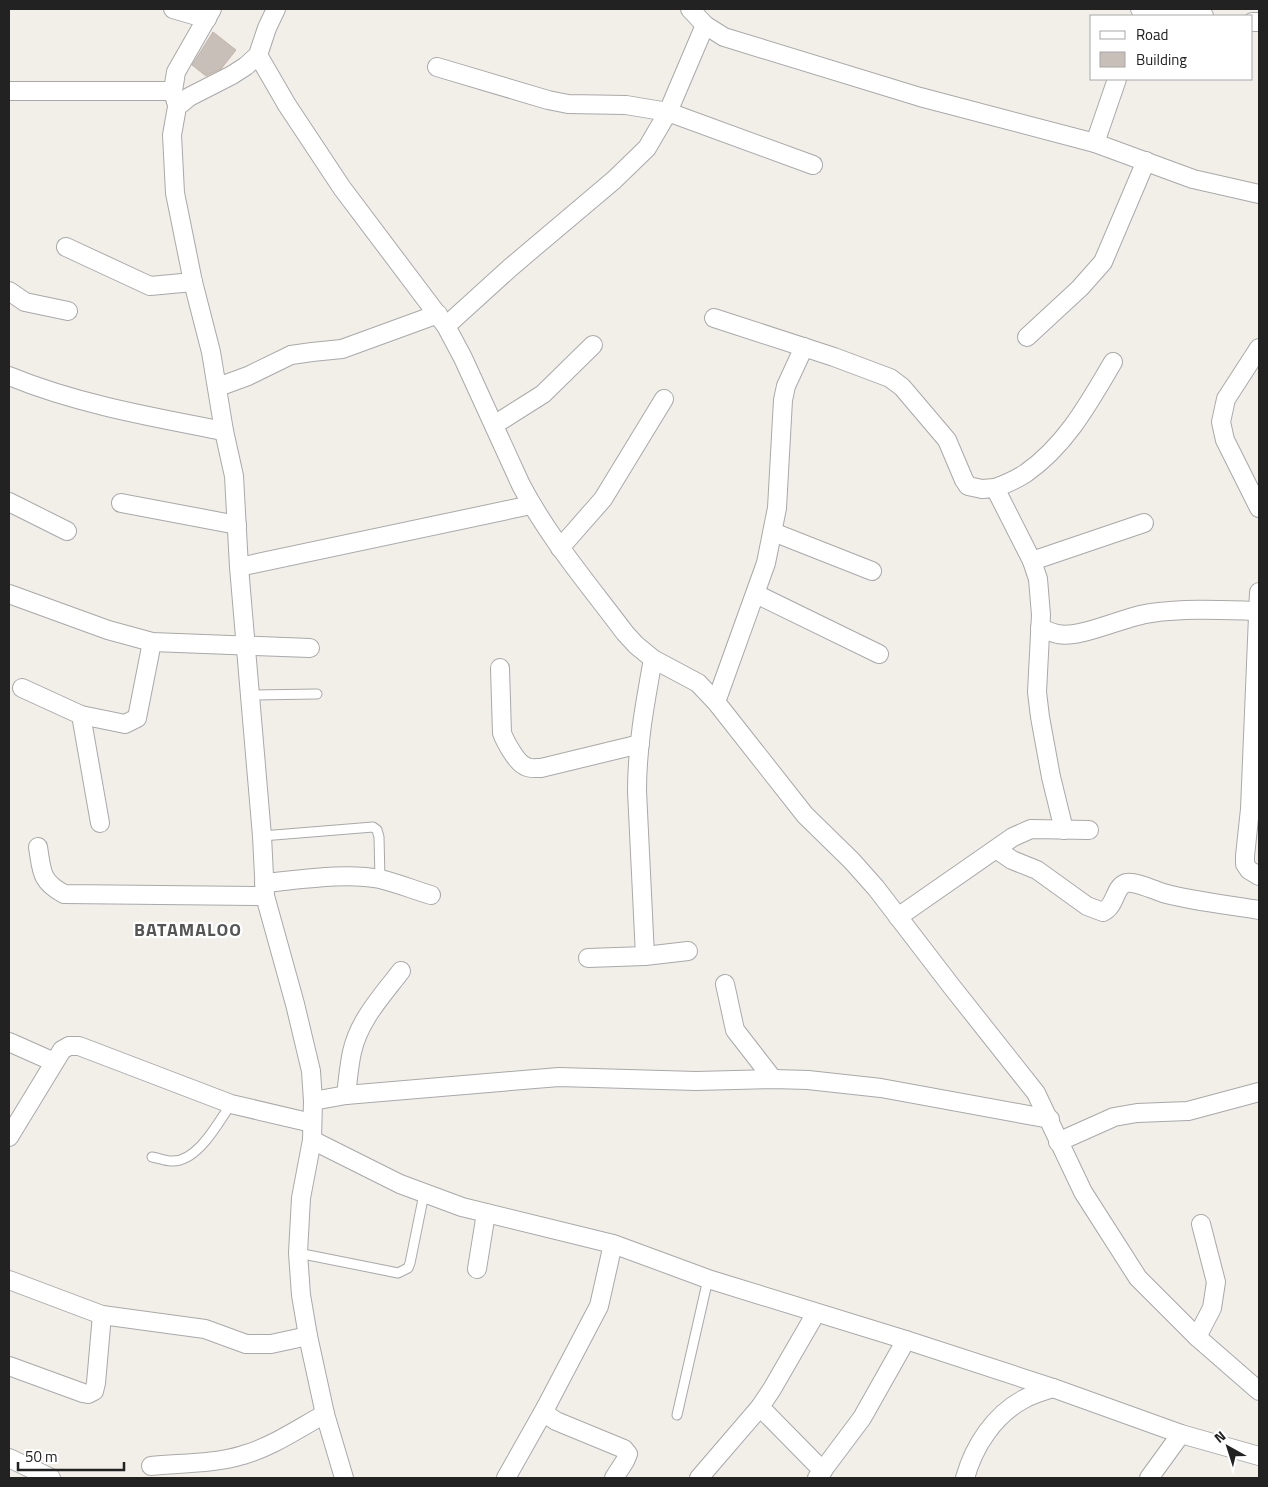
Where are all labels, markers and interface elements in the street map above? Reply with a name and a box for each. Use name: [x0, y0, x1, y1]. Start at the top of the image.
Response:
legend: [1090, 15, 1253, 80]
text: Road: [1136, 23, 1168, 46]
text: Building: [1136, 48, 1187, 71]
district label: BATAMALOO: [134, 916, 242, 943]
north arrow: [1203, 1422, 1253, 1472]
text: N: [1209, 1425, 1230, 1448]
scale bar: [18, 1440, 124, 1472]
text: 50 m: [25, 1445, 58, 1468]

